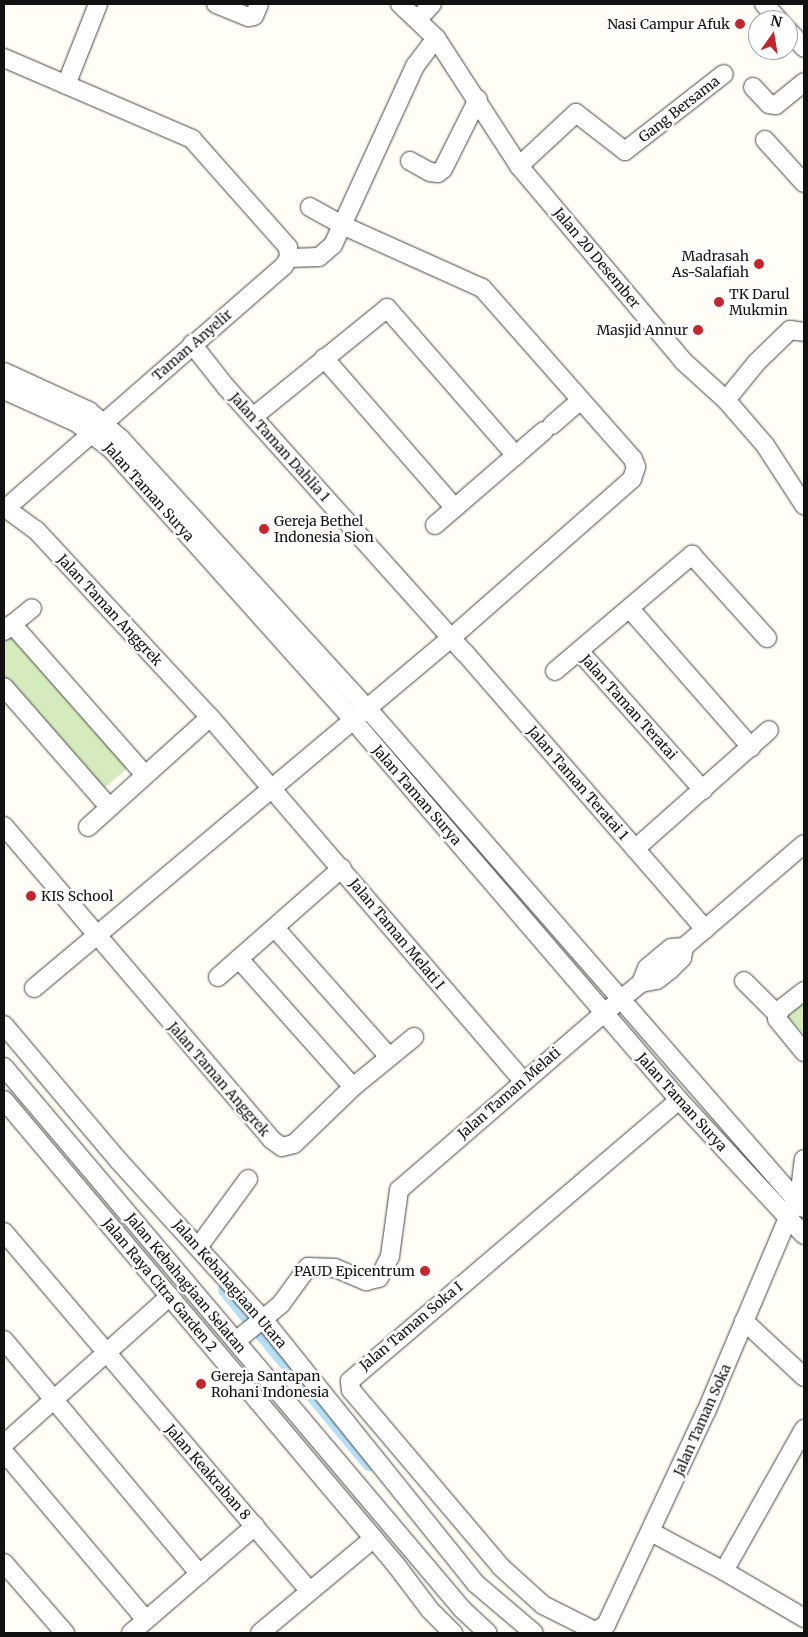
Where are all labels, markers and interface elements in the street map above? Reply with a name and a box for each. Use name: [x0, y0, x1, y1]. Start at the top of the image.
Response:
north arrow: [748, 10, 798, 60]
text: N: [769, 11, 784, 31]
place label: Nasi Campur Afuk: [607, 16, 730, 32]
marker: Nasi Campur Afuk: [734, 18, 746, 30]
street label: Gang Bersama: [635, 72, 723, 146]
street label: Jalan 20 Desember: [550, 204, 644, 312]
place label: Madrasah As-Salafiah: [672, 248, 749, 280]
marker: Madrasah As-Salafiah: [753, 258, 765, 270]
place label: TK Darul Mukmin: [729, 286, 790, 318]
marker: TK Darul Mukmin: [713, 296, 725, 308]
street label: Taman Anyelir: [149, 306, 235, 384]
place label: Masjid Annur: [596, 322, 688, 338]
marker: Masjid Annur: [692, 324, 704, 336]
street label: Jalan Taman Dahlia 1: [227, 389, 333, 505]
street label: Jalan Taman Surya: [100, 439, 198, 545]
place label: Gereja Bethel Indonesia Sion: [274, 513, 374, 546]
marker: Gereja Bethel Indonesia Sion: [258, 523, 270, 535]
street label: Jalan Taman Anggrek: [54, 551, 166, 669]
street label: Jalan Taman Teratai: [577, 651, 681, 763]
street label: Jalan Taman Teratai 1: [524, 723, 632, 843]
street label: Jalan Taman Surya: [369, 742, 465, 848]
street label: Jalan Taman Melati I: [346, 875, 448, 993]
place label: KIS School: [41, 888, 113, 904]
marker: KIS School: [25, 890, 37, 902]
street label: Jalan Taman Anggrek: [165, 1018, 273, 1140]
street label: Jalan Taman Melati: [454, 1044, 564, 1142]
street label: Jalan Taman Surya: [633, 1049, 731, 1155]
street label: Jalan Kebahagiaan Selatan: [123, 1210, 249, 1356]
street label: Jalan Raya Citra Garden 2: [99, 1215, 221, 1355]
street label: Jalan Kebahagiaan Utara: [170, 1216, 290, 1352]
place label: PAUD Epicentrum: [294, 1263, 415, 1279]
marker: PAUD Epicentrum: [419, 1265, 431, 1277]
street label: Jalan Taman Soka I: [356, 1278, 466, 1374]
street label: Jalan Taman Soka: [670, 1361, 734, 1479]
place label: Gereja Santapan Rohani Indonesia: [211, 1368, 329, 1400]
marker: Gereja Santapan Rohani Indonesia: [195, 1378, 207, 1390]
street label: Jalan Keakraban 8: [162, 1421, 254, 1523]

